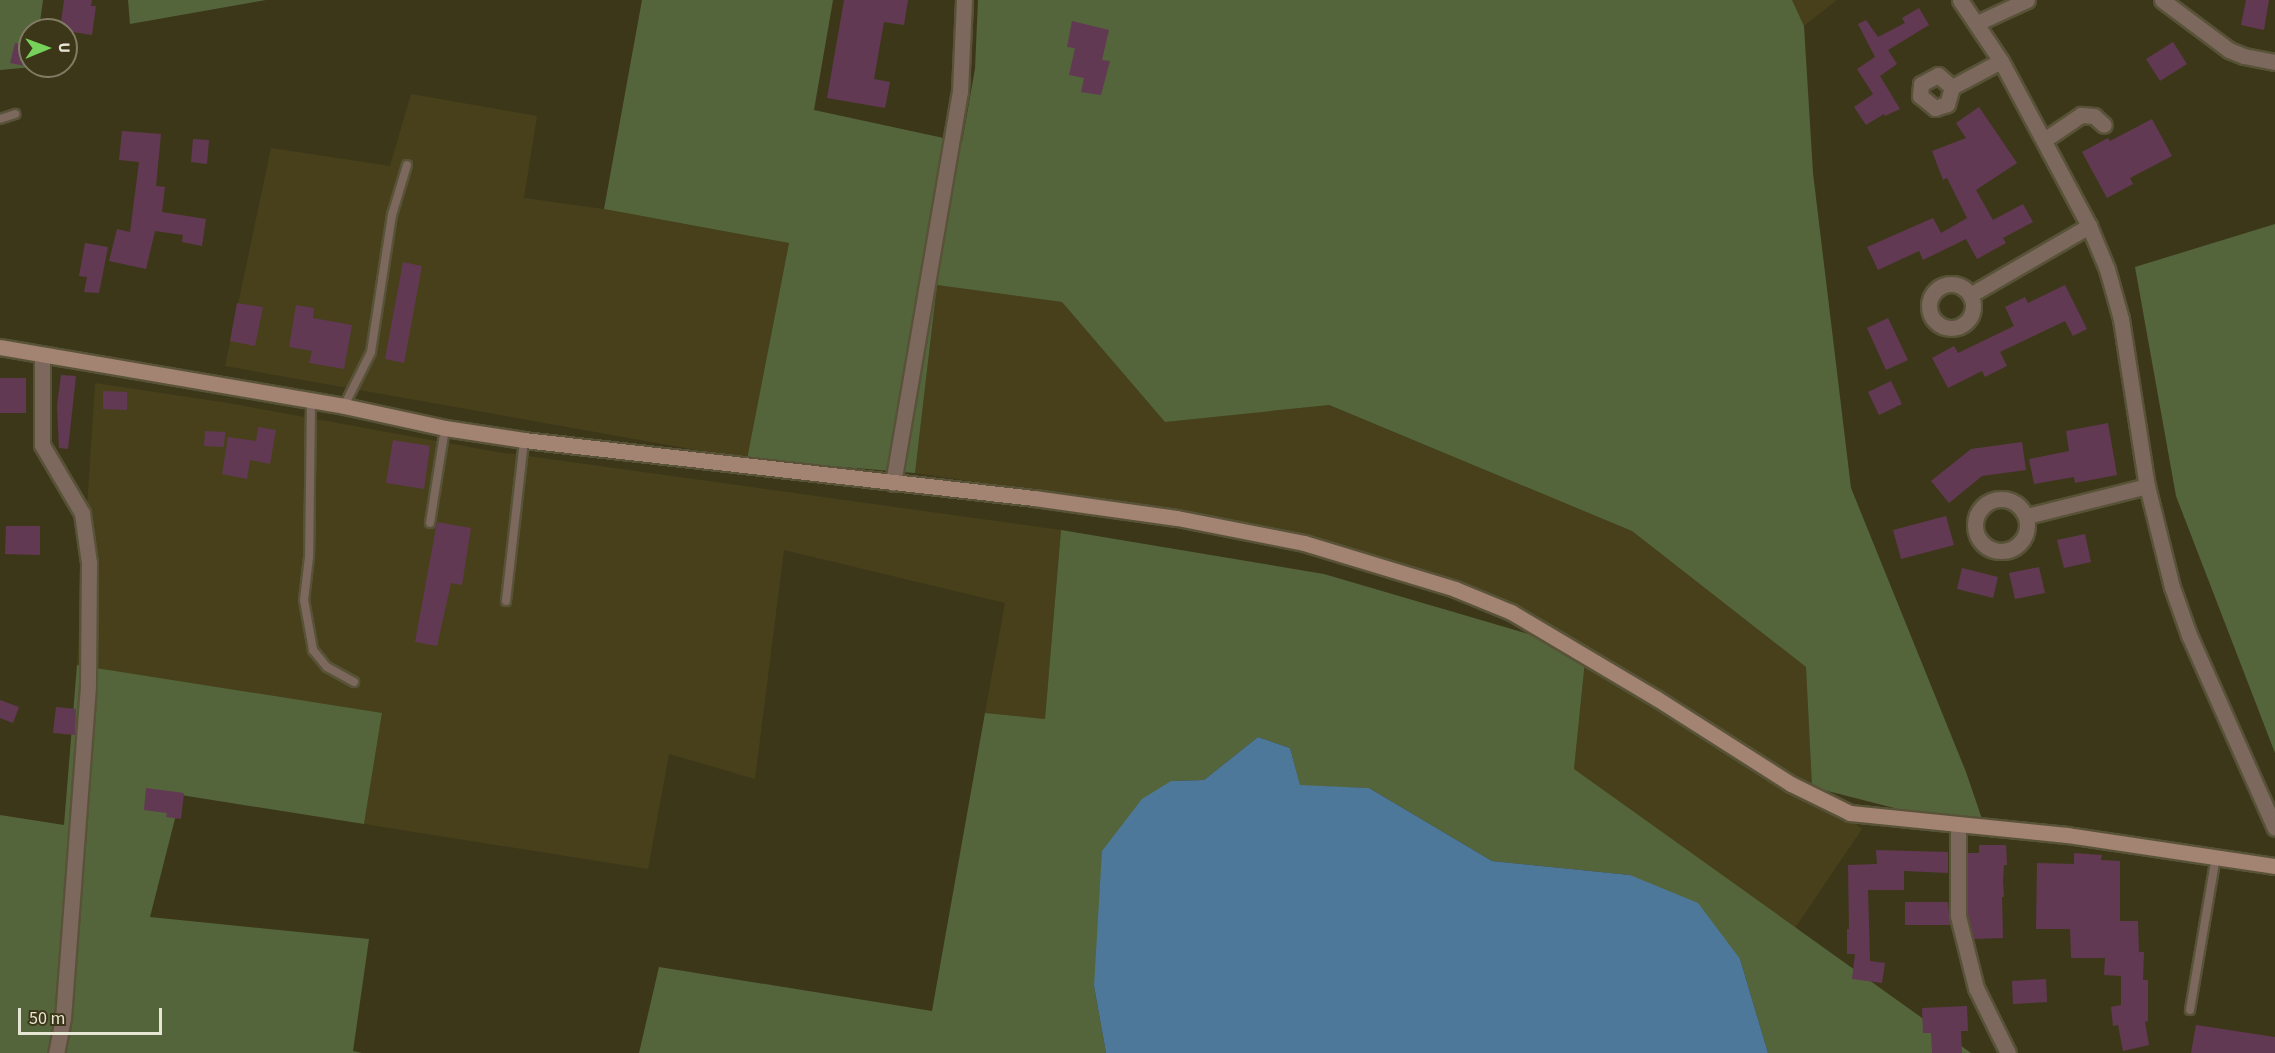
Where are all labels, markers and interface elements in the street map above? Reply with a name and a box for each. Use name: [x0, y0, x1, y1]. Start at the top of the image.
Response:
north arrow: [18, 18, 78, 78]
text: U: [53, 42, 75, 53]
scale bar: [21, 996, 165, 1034]
text: 50 m: [29, 1006, 65, 1031]

